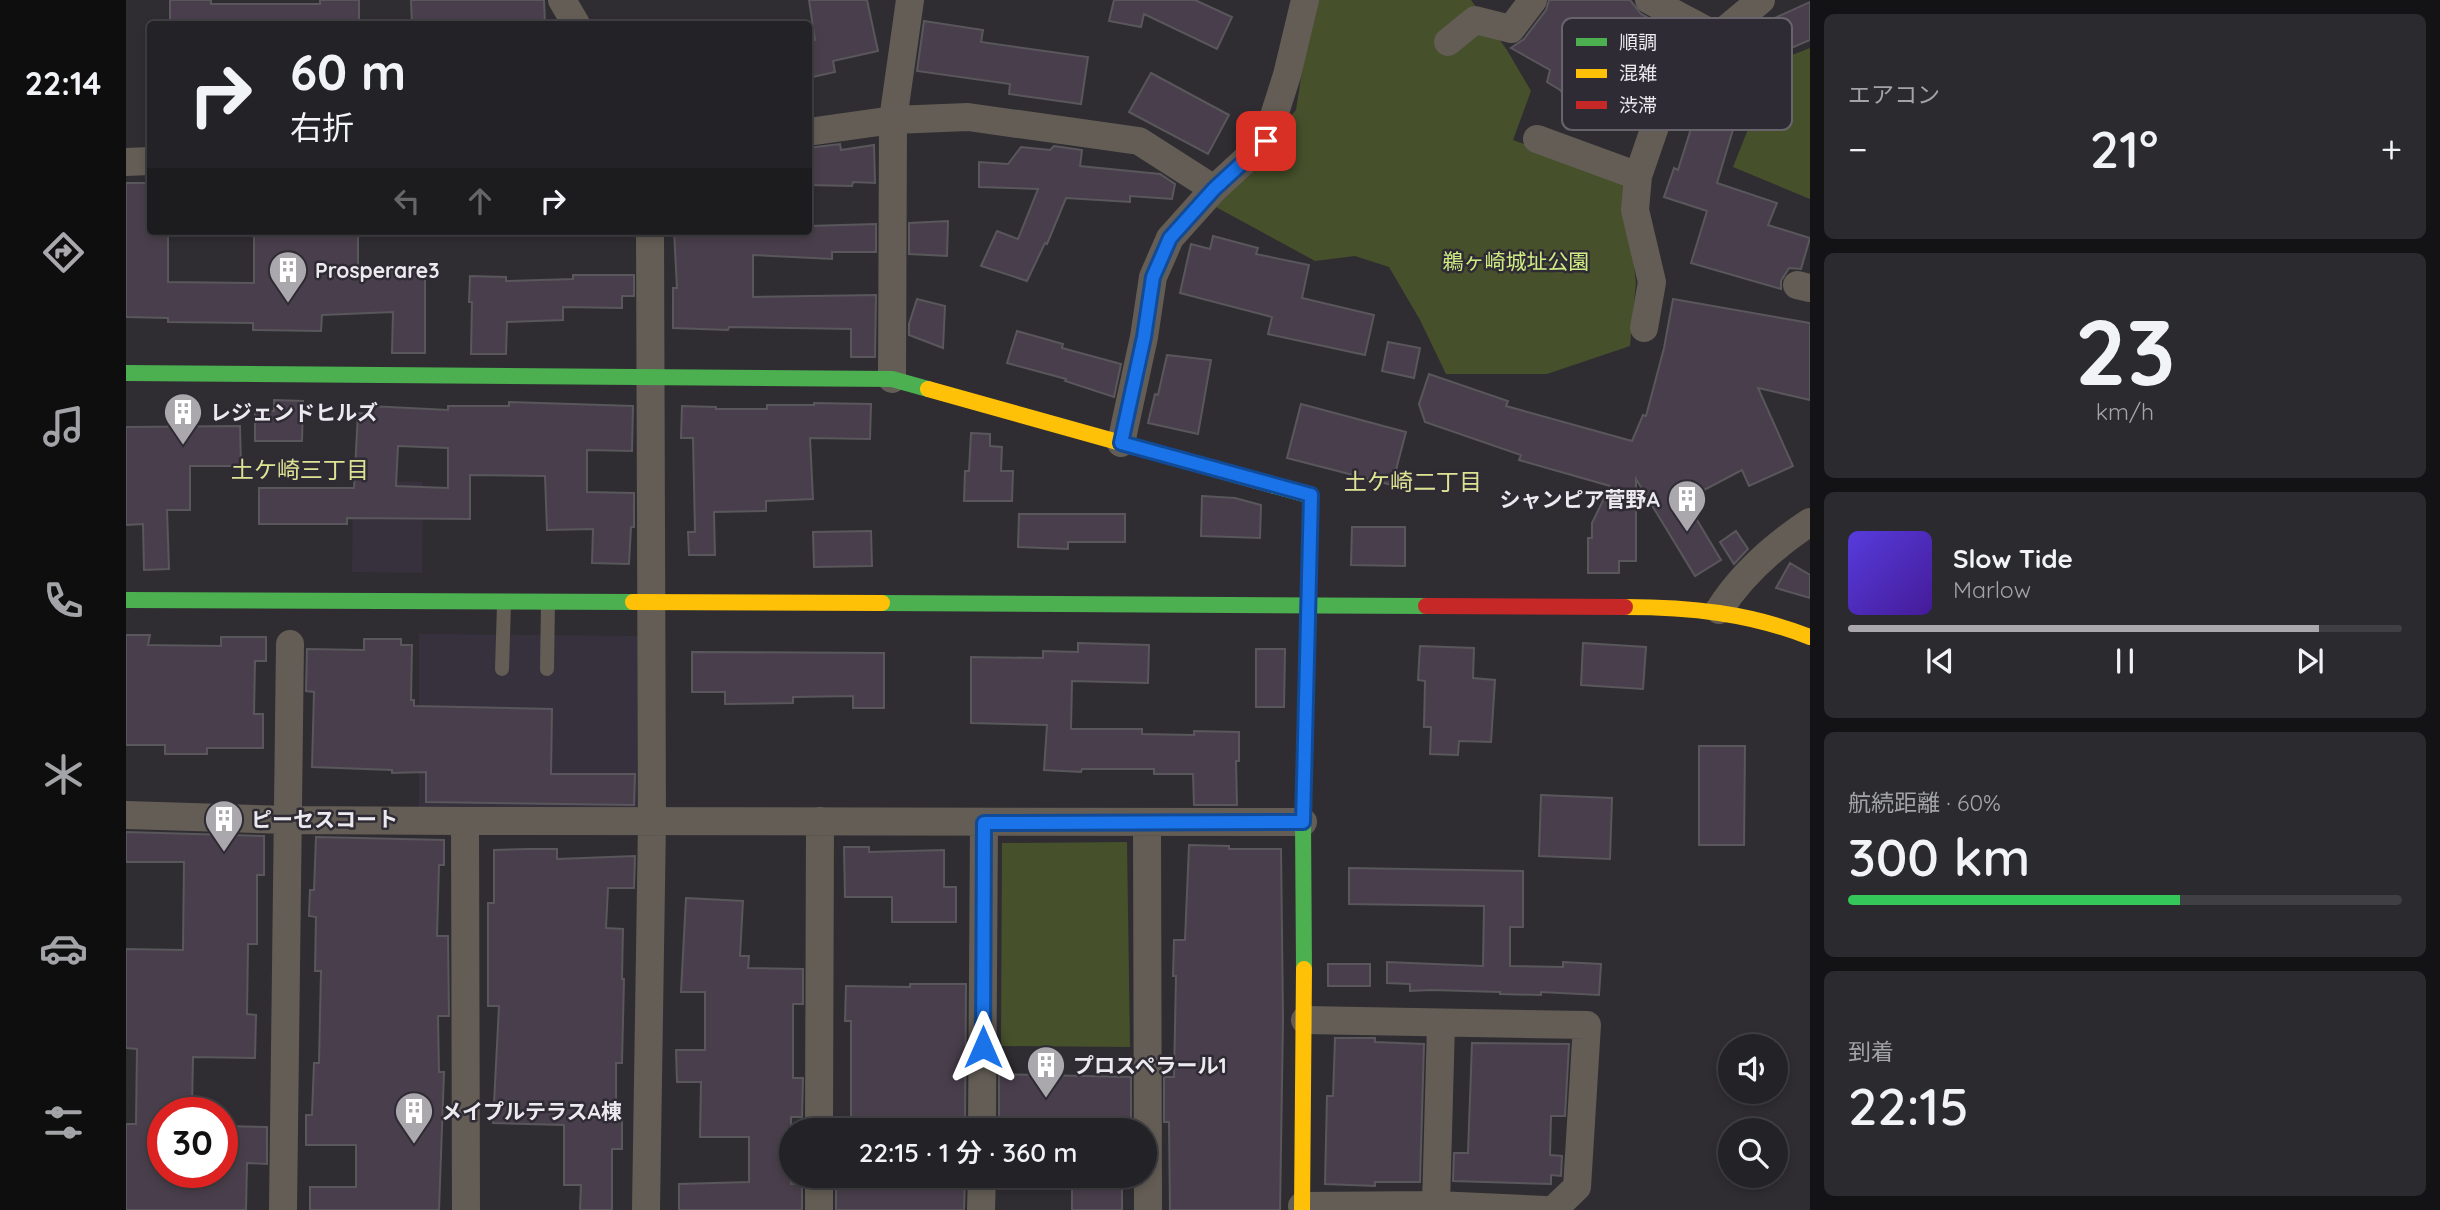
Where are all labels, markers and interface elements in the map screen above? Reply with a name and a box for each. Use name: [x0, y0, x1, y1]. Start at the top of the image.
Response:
legend: [1562, 18, 1792, 130]
text: 順調: [1619, 30, 1657, 54]
text: 60 m: [290, 41, 406, 102]
icon: right: [175, 49, 266, 140]
text: 混雑: [1619, 61, 1657, 85]
text: 22:14: [25, 63, 101, 103]
text: エアコン: [1848, 80, 1940, 109]
text: 渋滞: [1619, 93, 1657, 117]
text: 右折: [290, 107, 354, 147]
pin: [1236, 111, 1296, 171]
text: 21°: [2090, 116, 2158, 181]
icon: arrive: [1247, 122, 1285, 160]
text: −: [1848, 125, 1868, 173]
text: +: [2381, 125, 2402, 173]
icon: left: [388, 182, 426, 220]
icon: ahead: [461, 182, 499, 220]
icon: right: [534, 182, 572, 220]
icon: directions: [39, 228, 88, 277]
park label: 鵜ヶ崎城址公園: [1443, 248, 1590, 274]
building icon: Prosperare3: [267, 249, 309, 304]
place label: Prosperare3: [315, 257, 440, 283]
text: 23: [2075, 294, 2175, 408]
building icon: レジェンドヒルズ: [162, 391, 204, 446]
text: km/h: [2096, 397, 2154, 426]
place label: レジェンドヒルズ: [210, 399, 378, 425]
icon: music: [39, 402, 88, 451]
district label: 土ケ崎三丁目: [231, 455, 369, 484]
district label: 土ケ崎二丁目: [1344, 467, 1482, 496]
building icon: シャンピア菅野A: [1666, 478, 1708, 533]
place label: シャンピア菅野A: [1500, 486, 1661, 512]
text: Slow Tide: [1953, 542, 2073, 575]
text: Marlow: [1953, 575, 2031, 604]
icon: phone: [39, 576, 88, 625]
icon: previous: [1921, 642, 1959, 680]
icon: pause: [2106, 642, 2144, 680]
icon: next: [2291, 642, 2329, 680]
icon: climate: [39, 750, 88, 799]
text: 航続距離 · 60%: [1848, 788, 2001, 817]
building icon: ピーセスコート: [203, 798, 245, 853]
place label: ピーセスコート: [251, 806, 398, 832]
text: 300 km: [1848, 824, 2030, 889]
icon: car: [39, 924, 88, 973]
position arrow: [946, 1010, 1020, 1084]
map controls: [1718, 1034, 1788, 1188]
button: sound: [1718, 1034, 1788, 1104]
text: 到着: [1848, 1037, 1894, 1066]
building icon: プロスペラール1: [1025, 1044, 1067, 1099]
place label: プロスペラール1: [1073, 1052, 1227, 1078]
text: 22:15: [1848, 1073, 1969, 1138]
building icon: メイプルテラスA棟: [393, 1090, 435, 1145]
speed limit sign: 30: [147, 1097, 238, 1188]
icon: filters: [39, 1098, 88, 1147]
place label: メイプルテラスA棟: [441, 1098, 622, 1124]
button: search: [1718, 1118, 1788, 1188]
text: 22:15 · 1 分 · 360 m: [859, 1136, 1077, 1169]

